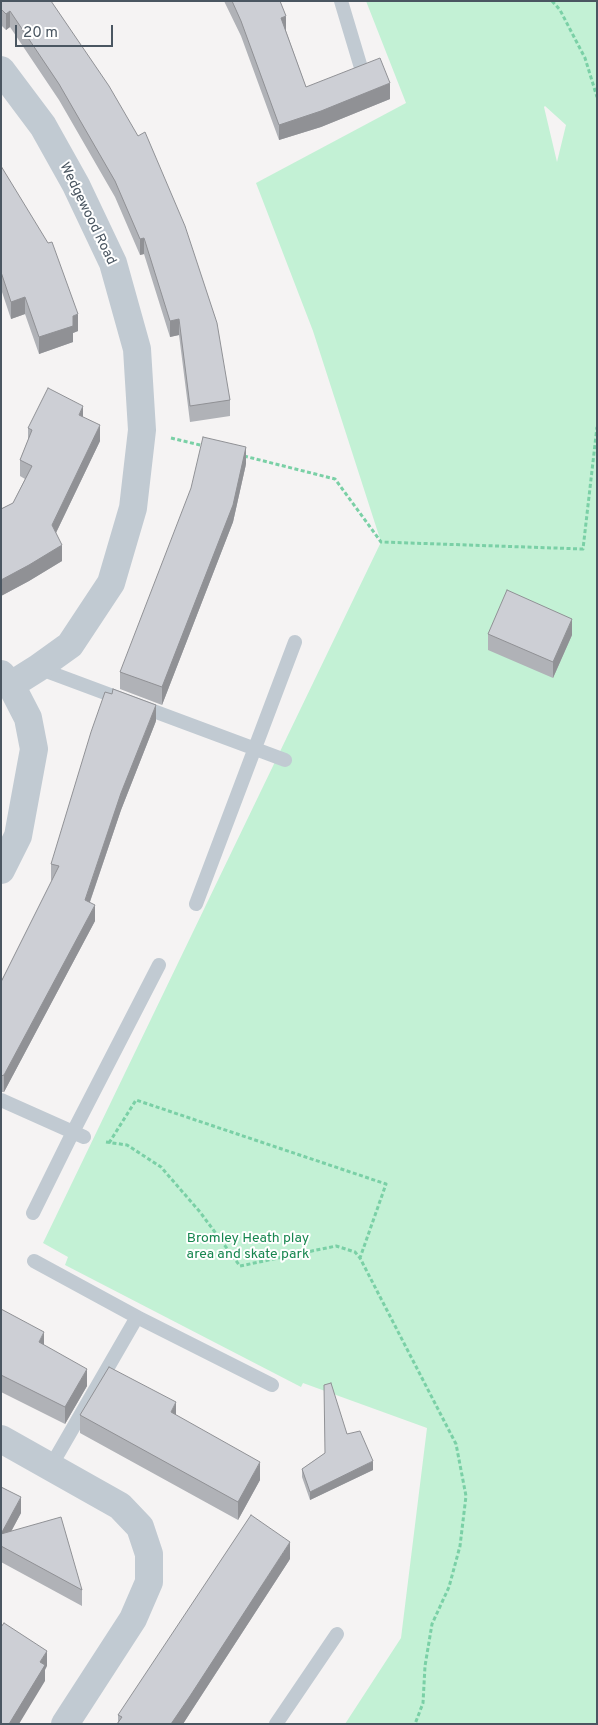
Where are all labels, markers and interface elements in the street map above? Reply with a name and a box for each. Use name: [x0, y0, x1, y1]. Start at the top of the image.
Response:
scale bar: [18, 15, 115, 47]
text: 20 m: [23, 24, 58, 43]
street label: Wedgewood Road: [55, 160, 119, 268]
park label: Bromley Heath play area and skate park: [187, 1231, 309, 1264]

